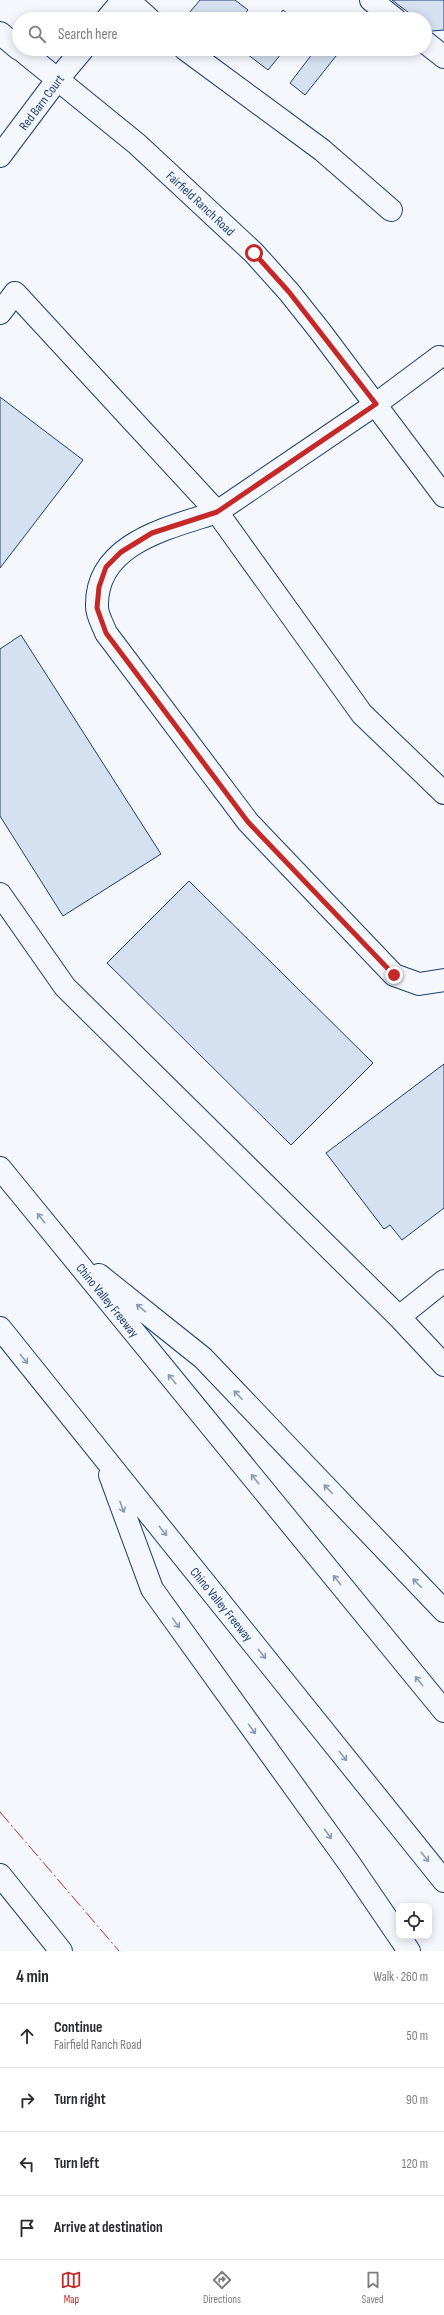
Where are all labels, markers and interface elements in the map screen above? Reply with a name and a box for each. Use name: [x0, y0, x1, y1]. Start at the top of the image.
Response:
search box: [12, 12, 432, 56]
icon: search: [26, 23, 48, 45]
text: Search here: [58, 25, 118, 44]
street label: Red Barn Court: [16, 72, 68, 134]
street label: Fairfield Ranch Road: [163, 168, 238, 239]
route start: [245, 244, 263, 262]
route end: [385, 966, 403, 984]
one-way arrow: [36, 1213, 45, 1223]
street label: Chino Valley Freeway: [72, 1260, 142, 1341]
one-way arrow: [136, 1304, 147, 1313]
one-way arrow: [20, 1353, 29, 1364]
one-way arrow: [168, 1373, 177, 1384]
one-way arrow: [233, 1390, 243, 1400]
one-way arrow: [250, 1474, 259, 1485]
one-way arrow: [323, 1484, 332, 1494]
one-way arrow: [118, 1500, 126, 1512]
one-way arrow: [158, 1526, 167, 1536]
street label: Chino Valley Freeway: [186, 1564, 256, 1645]
one-way arrow: [333, 1575, 342, 1585]
one-way arrow: [412, 1578, 422, 1588]
one-way arrow: [172, 1618, 180, 1629]
one-way arrow: [257, 1649, 266, 1660]
one-way arrow: [415, 1675, 424, 1686]
one-way arrow: [248, 1723, 256, 1734]
one-way arrow: [339, 1750, 348, 1761]
one-way arrow: [324, 1829, 332, 1840]
one-way arrow: [420, 1851, 429, 1862]
map controls: [396, 1903, 432, 1939]
button: locate: [396, 1903, 432, 1939]
text: 4 min: [16, 1967, 49, 1987]
text: Walk · 260 m: [374, 1969, 428, 1985]
text: Continue: [54, 2018, 103, 2037]
icon: ahead: [16, 2025, 38, 2047]
text: 50 m: [407, 2028, 428, 2044]
text: Fairfield Ranch Road: [54, 2037, 142, 2053]
icon: right: [16, 2089, 38, 2111]
text: Turn right: [54, 2090, 106, 2109]
text: 90 m: [406, 2092, 428, 2108]
icon: left: [16, 2153, 38, 2175]
text: Turn left: [54, 2154, 99, 2173]
text: 120 m: [402, 2156, 428, 2172]
icon: arrive: [16, 2217, 38, 2239]
text: Arrive at destination: [54, 2218, 163, 2237]
tab: Map: [60, 2269, 82, 2306]
tab: Directions: [203, 2269, 241, 2306]
tab: Saved: [362, 2269, 384, 2306]

